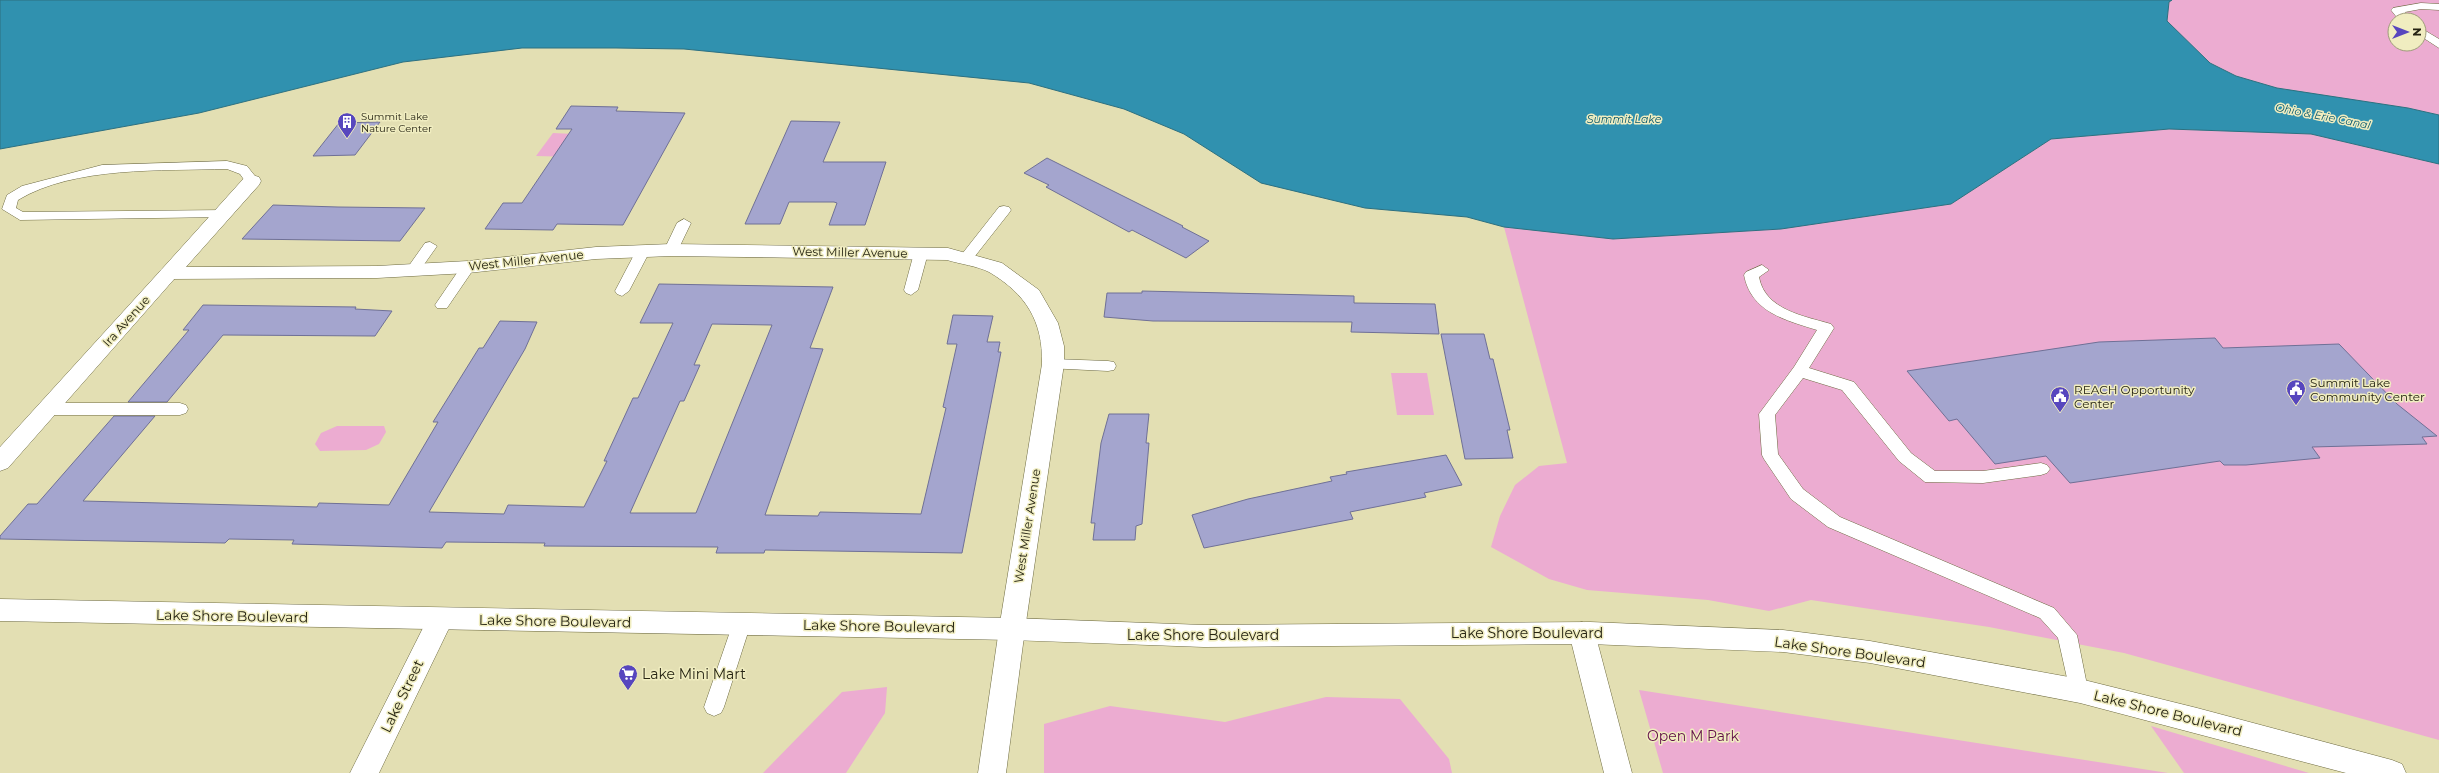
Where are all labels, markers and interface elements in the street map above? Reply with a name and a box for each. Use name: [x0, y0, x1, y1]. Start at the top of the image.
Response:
north arrow: [2387, 12, 2427, 52]
text: N: [2410, 28, 2424, 36]
water label: Ohio & Erie Canal: [2274, 100, 2372, 132]
place label: Summit Lake Nature Center: [361, 110, 432, 135]
building icon: Summit Lake Nature Center: [336, 111, 358, 139]
water label: Summit Lake: [1587, 112, 1662, 126]
street label: West Miller Avenue: [792, 243, 908, 261]
street label: West Miller Avenue: [468, 247, 584, 273]
street label: Ira Avenue: [99, 292, 153, 350]
place label: Summit Lake Community Center: [2310, 375, 2425, 404]
public building icon: Summit Lake Community Center: [2285, 378, 2307, 406]
place label: REACH Opportunity Center: [2074, 382, 2195, 411]
public building icon: REACH Opportunity Center: [2049, 385, 2071, 413]
street label: West Miller Avenue: [1011, 468, 1043, 584]
street label: Lake Shore Boulevard: [156, 606, 308, 626]
street label: Lake Shore Boulevard: [479, 611, 631, 631]
street label: Lake Shore Boulevard: [803, 616, 955, 636]
street label: Lake Shore Boulevard: [1451, 624, 1603, 642]
street label: Lake Shore Boulevard: [1127, 626, 1279, 644]
street label: Lake Shore Boulevard: [1773, 632, 1927, 672]
street label: Lake Street: [377, 656, 428, 735]
supermarket icon: Lake Mini Mart: [617, 663, 639, 691]
place label: Lake Mini Mart: [642, 665, 746, 683]
street label: Lake Shore Boulevard: [2092, 686, 2244, 740]
park label: Open M Park: [1647, 727, 1740, 745]

